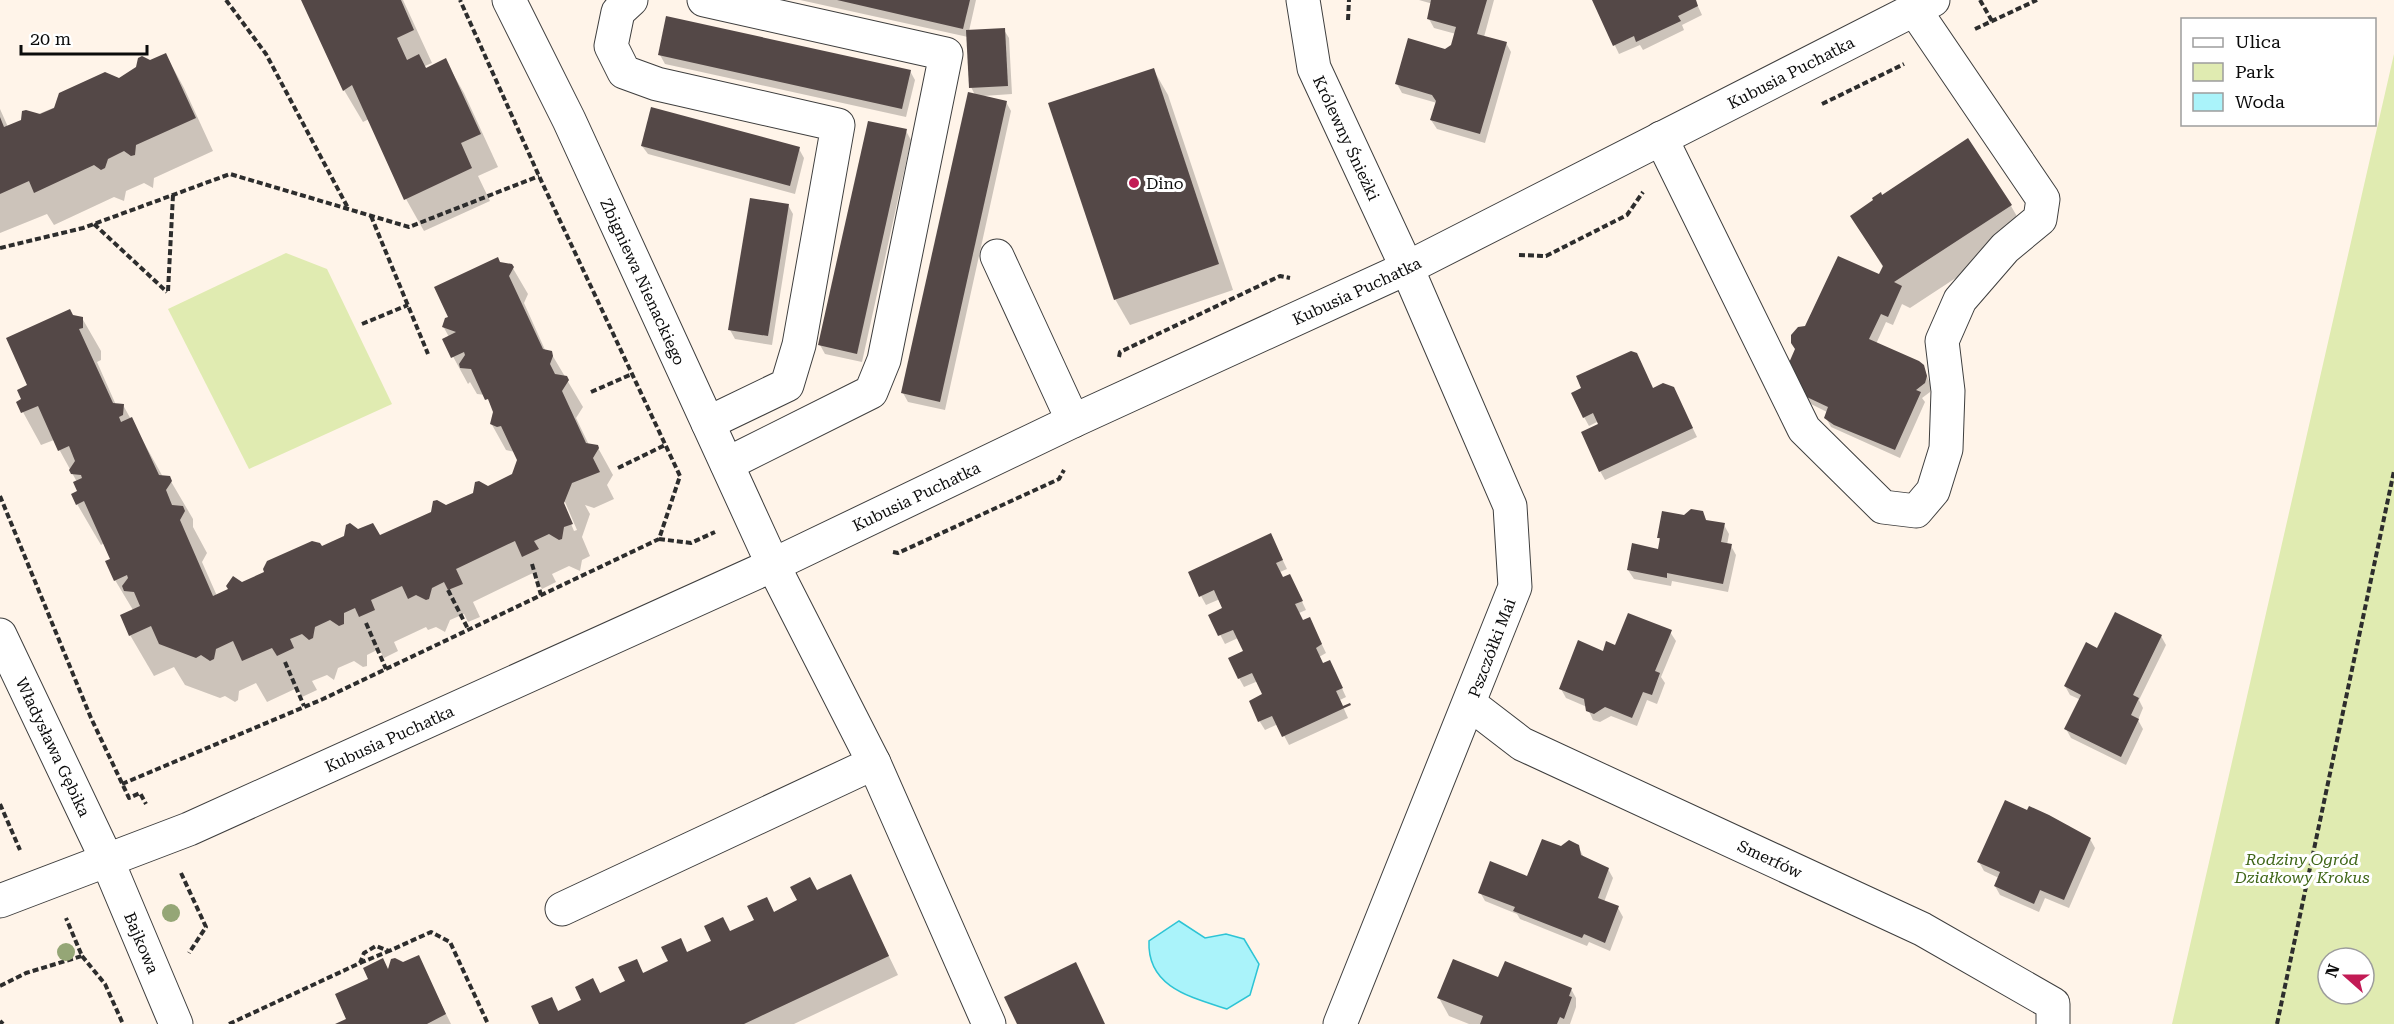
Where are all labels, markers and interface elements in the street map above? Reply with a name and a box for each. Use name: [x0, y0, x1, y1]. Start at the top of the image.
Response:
scale bar: [21, 18, 147, 56]
legend: [2181, 18, 2376, 126]
text: 20 m: [30, 28, 71, 49]
text: Ulica: [2235, 31, 2281, 52]
street label: Kubusia Puchatka: [1724, 32, 1857, 113]
text: Park: [2235, 61, 2275, 82]
street label: Królewny Śnieżki: [1309, 73, 1384, 203]
text: Woda: [2235, 91, 2285, 112]
place label: Dino: [1146, 174, 1184, 193]
marker: Dino: [1127, 176, 1141, 190]
street label: Zbigniewa Nienackiego: [597, 195, 690, 368]
street label: Kubusia Puchatka: [1289, 253, 1424, 329]
street label: Kubusia Puchatka: [849, 457, 983, 535]
street label: Pszczółki Mai: [1464, 596, 1520, 700]
street label: Władysława Gębika: [12, 674, 95, 820]
street label: Kubusia Puchatka: [322, 701, 457, 776]
street label: Smerfów: [1735, 836, 1806, 882]
park label: Rodziny Ogród Działkowy Krokus: [2233, 850, 2370, 887]
street label: Bajkowa: [120, 909, 163, 977]
north arrow: [2316, 946, 2376, 1006]
text: N: [2321, 962, 2344, 980]

